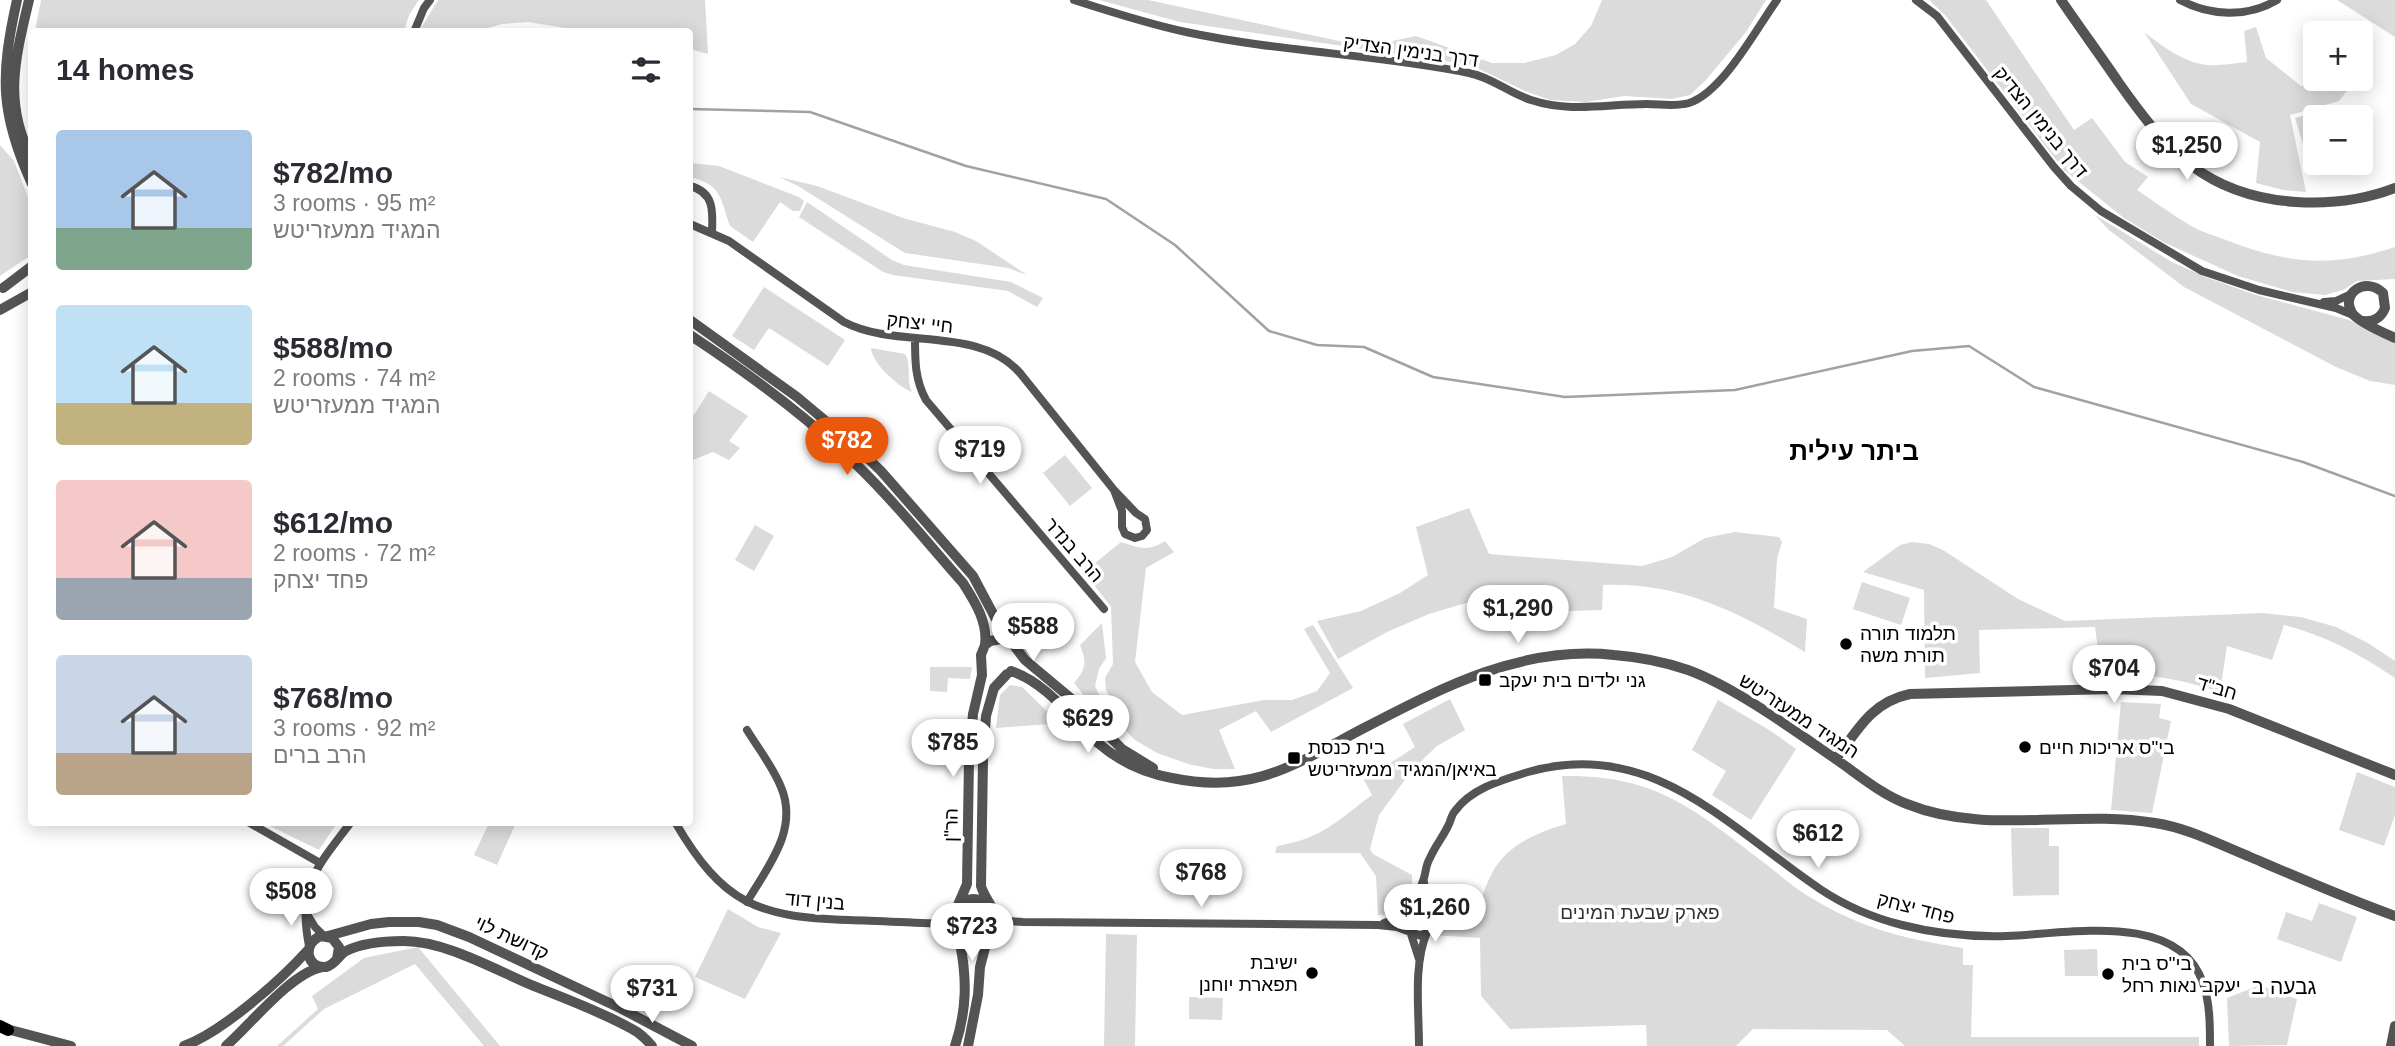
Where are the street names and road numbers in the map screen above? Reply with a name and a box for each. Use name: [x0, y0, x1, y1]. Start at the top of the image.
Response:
street label: דרך בנימין הצדיק: [1342, 31, 1480, 71]
street label: דרך בנימין הצדיק: [1990, 62, 2092, 182]
street label: חיי יצחק: [886, 309, 954, 337]
street label: הרב בנדר: [1041, 514, 1107, 586]
street label: המגיד ממעזריטש: [1735, 670, 1863, 762]
street label: חב"ד: [2194, 672, 2240, 704]
street label: הר"ן: [940, 808, 962, 842]
street label: בנין דוד: [784, 888, 846, 914]
street label: פחד יצחק: [1875, 888, 1957, 928]
street label: קדושת לוי: [472, 912, 552, 964]

